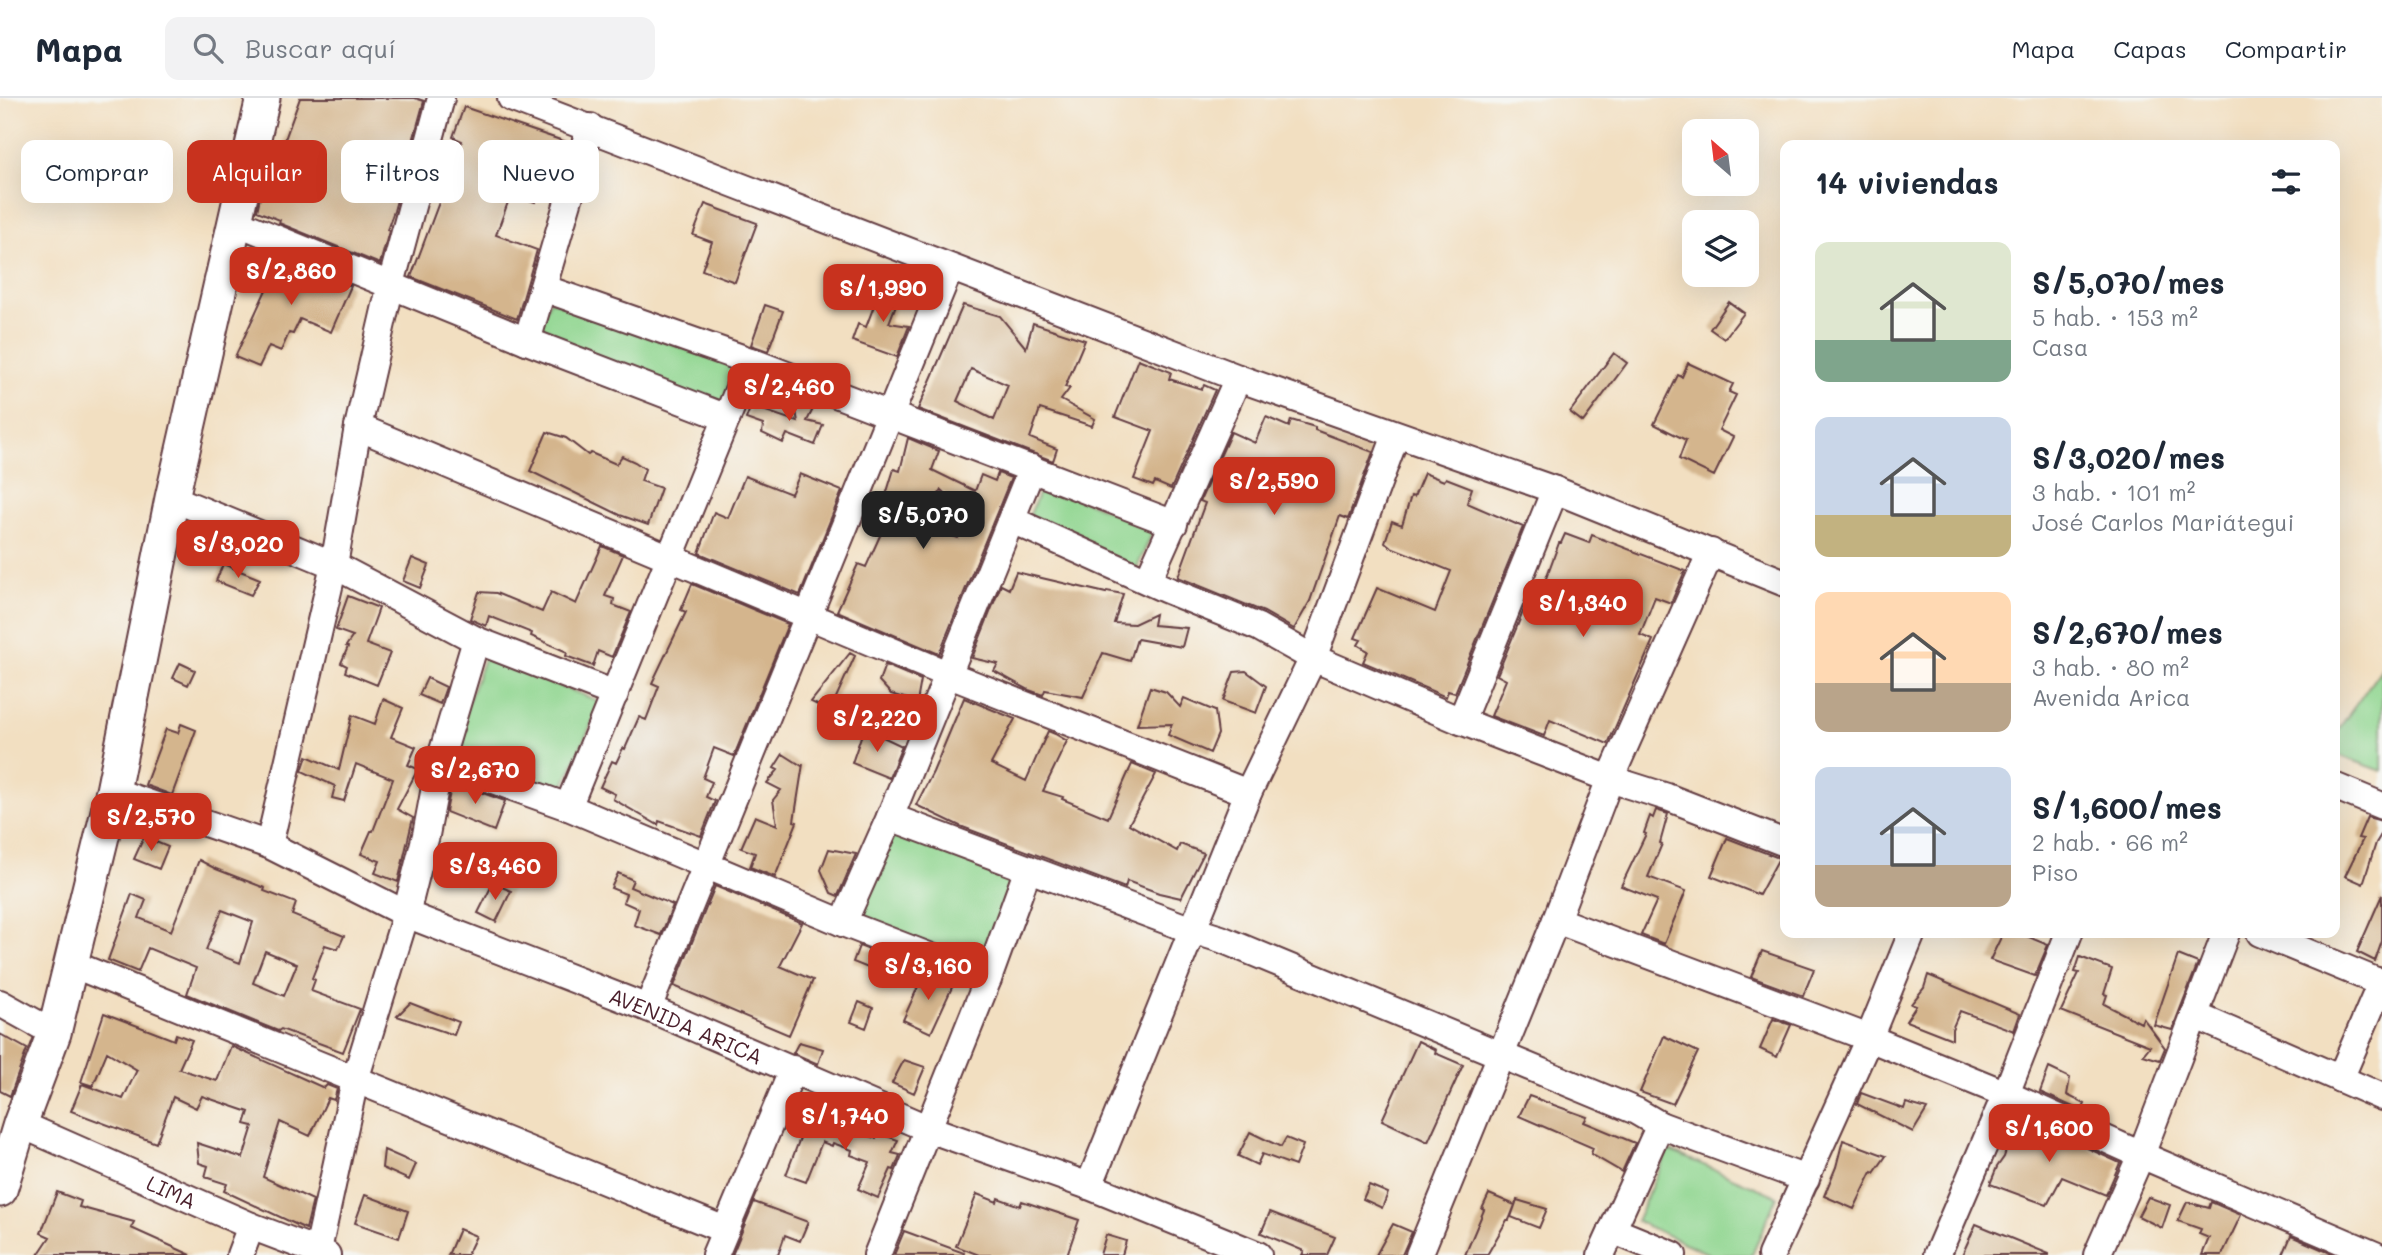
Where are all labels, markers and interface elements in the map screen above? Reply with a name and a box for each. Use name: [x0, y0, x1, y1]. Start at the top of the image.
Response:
search box: [165, 17, 655, 80]
text: Mapa: [35, 27, 123, 70]
icon: search: [189, 29, 227, 67]
text: Buscar aquí: [245, 31, 396, 65]
text: Mapa: [2011, 33, 2075, 64]
text: Capas: [2113, 33, 2187, 64]
text: Compartir: [2225, 33, 2347, 64]
north arrow: [1682, 119, 1759, 196]
map controls: [1682, 119, 1759, 287]
chip: Comprar: [21, 140, 173, 203]
chip: Alquilar: [187, 140, 327, 203]
chip: Filtros: [341, 140, 464, 203]
chip: Nuevo: [478, 140, 599, 203]
text: 14 viviendas: [1815, 162, 1999, 202]
icon: filters: [2267, 163, 2305, 201]
button: layers: [1682, 210, 1759, 287]
pin: S/2,860: [226, 248, 356, 307]
text: S/2,860: [246, 255, 336, 285]
text: S/5,070/mes: [2032, 262, 2225, 302]
pin: S/1,990: [818, 264, 948, 324]
icon: home: [1871, 270, 1955, 354]
text: S/1,990: [839, 272, 927, 302]
text: 5 hab. · 153 m²: [2032, 302, 2198, 332]
text: Casa: [2032, 332, 2088, 362]
pin: S/2,460: [724, 364, 854, 423]
text: S/2,460: [743, 371, 835, 401]
text: S/3,020/mes: [2032, 437, 2225, 477]
icon: home: [1871, 445, 1955, 529]
pin: S/2,590: [1209, 458, 1339, 517]
text: S/2,590: [1229, 465, 1319, 495]
text: 3 hab. · 101 m²: [2032, 477, 2195, 507]
pin: S/5,070: [858, 491, 988, 551]
text: S/5,070: [878, 499, 968, 529]
text: José Carlos Mariátegui: [2032, 507, 2294, 537]
pin: S/3,020: [173, 520, 303, 580]
text: S/3,020: [192, 528, 284, 558]
pin: S/1,340: [1518, 580, 1648, 639]
text: S/1,340: [1539, 587, 1627, 617]
text: S/2,670/mes: [2032, 612, 2223, 652]
icon: home: [1871, 620, 1955, 704]
text: 3 hab. · 80 m²: [2032, 652, 2189, 682]
text: Avenida Arica: [2032, 682, 2190, 712]
pin: S/2,220: [812, 694, 942, 754]
text: S/2,220: [833, 702, 921, 732]
pin: S/2,670: [410, 746, 540, 806]
text: S/2,670: [430, 754, 520, 784]
text: S/1,600/mes: [2032, 787, 2222, 827]
pin: S/2,570: [86, 794, 216, 853]
icon: home: [1871, 795, 1955, 879]
text: S/2,570: [107, 801, 195, 831]
text: 2 hab. · 66 m²: [2032, 827, 2188, 857]
pin: S/3,460: [430, 842, 560, 902]
text: S/3,460: [449, 850, 541, 880]
text: Piso: [2032, 857, 2078, 887]
pin: S/3,160: [863, 942, 993, 1002]
text: S/3,160: [884, 950, 972, 980]
street label: AVENIDA ARICA: [606, 981, 767, 1069]
pin: S/1,740: [780, 1093, 910, 1152]
text: S/1,740: [801, 1100, 889, 1130]
pin: S/1,600: [1984, 1104, 2114, 1164]
text: S/1,600: [2005, 1112, 2093, 1142]
street label: LIMA: [143, 1168, 201, 1214]

